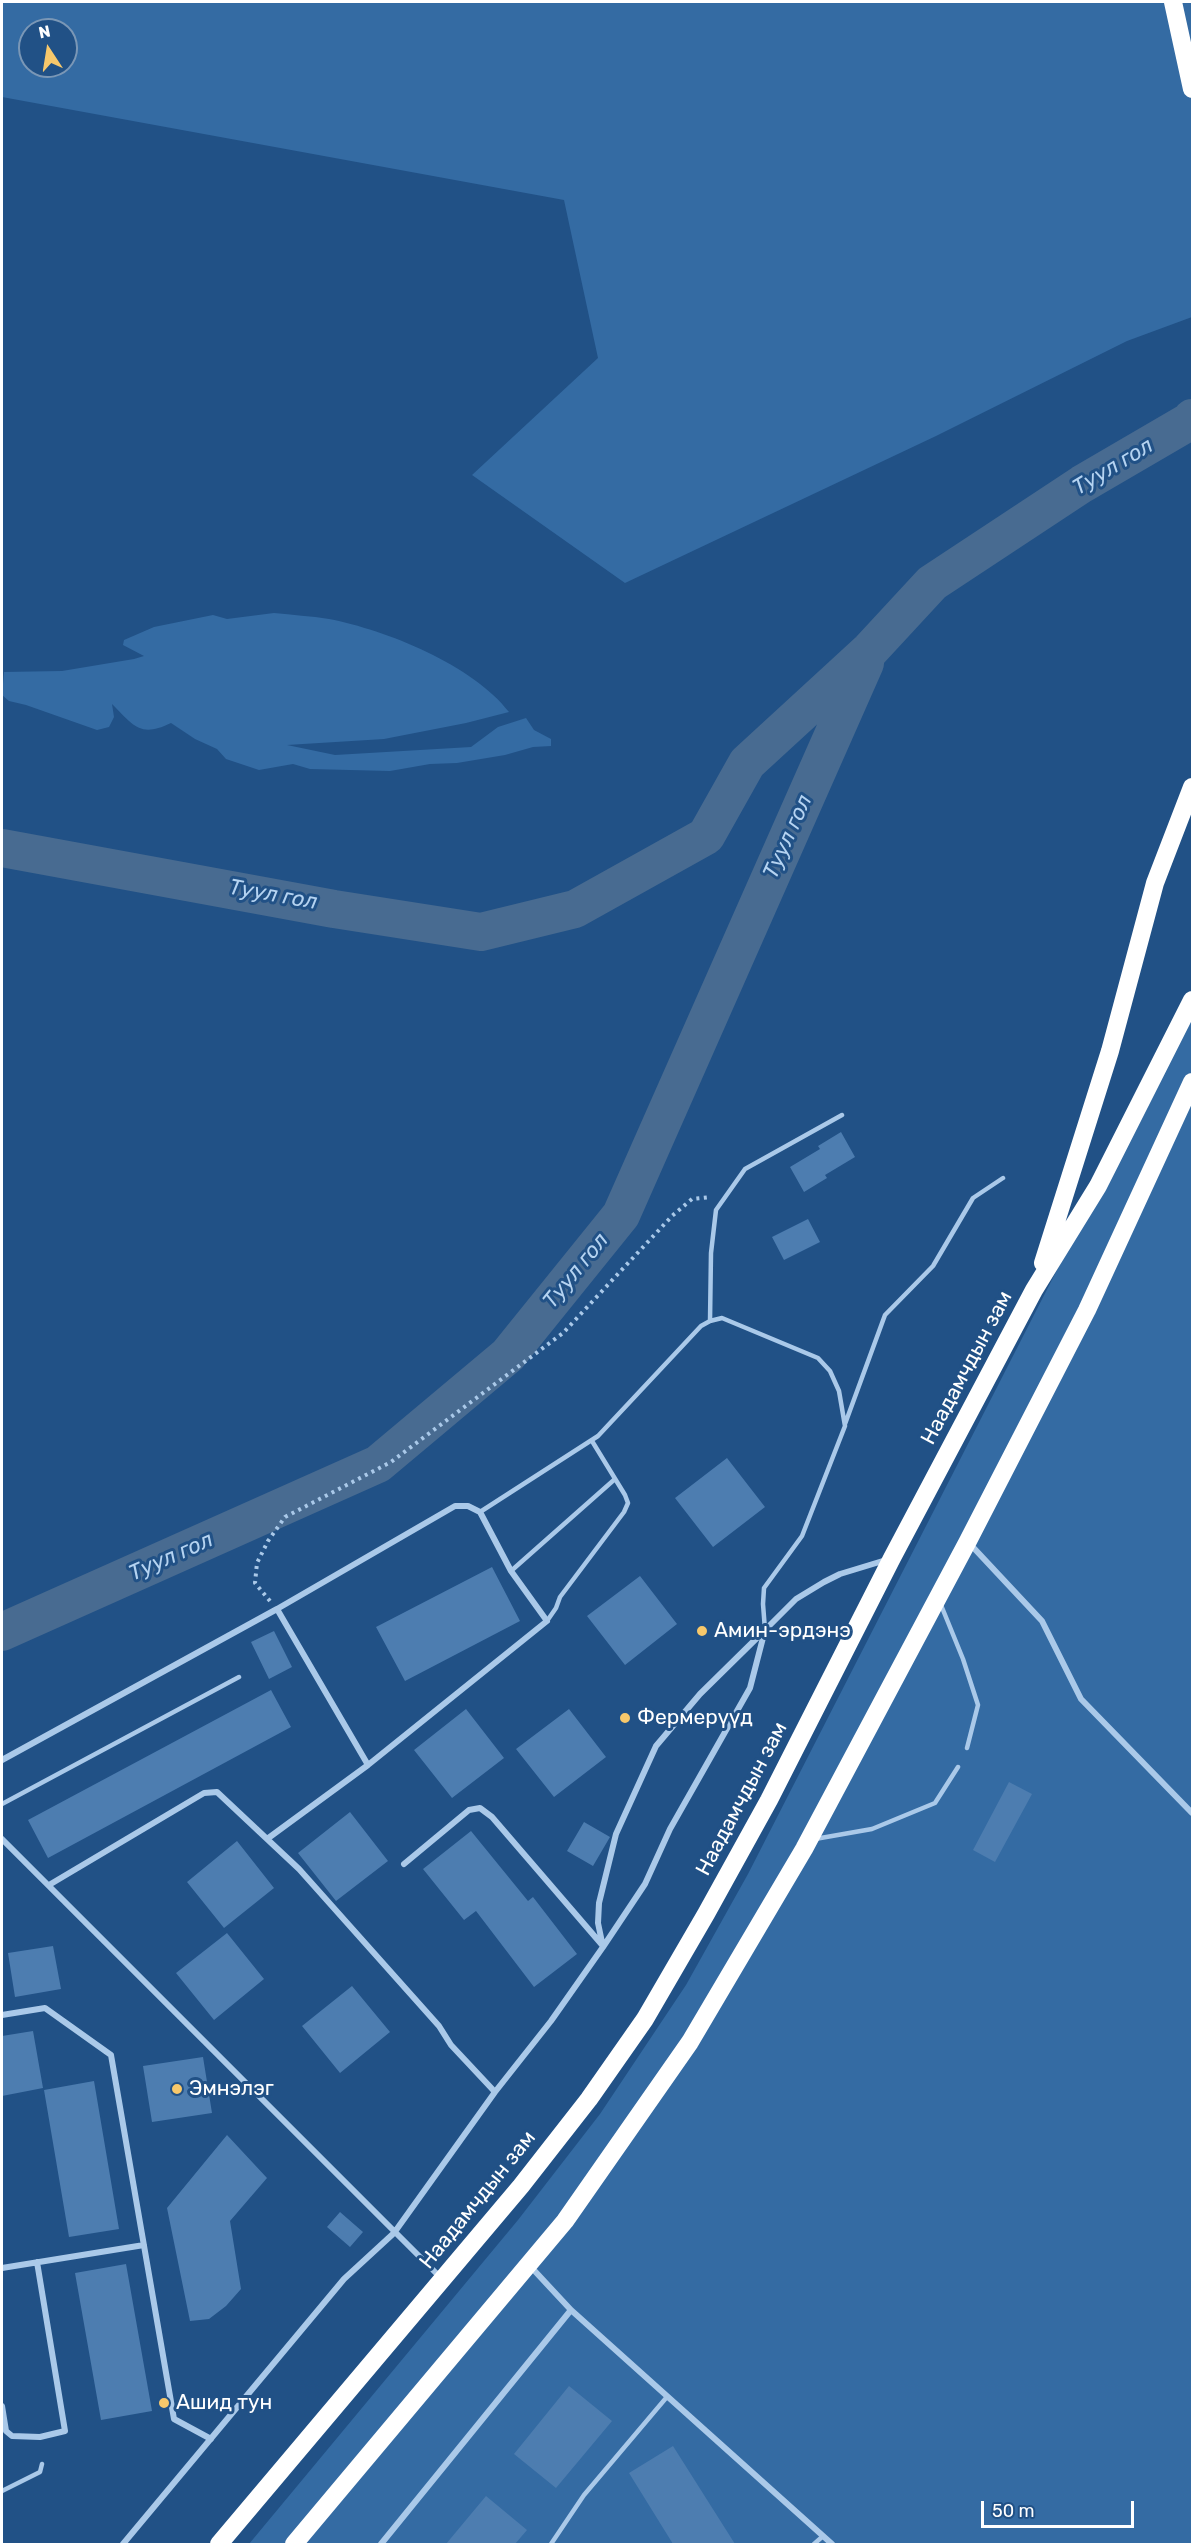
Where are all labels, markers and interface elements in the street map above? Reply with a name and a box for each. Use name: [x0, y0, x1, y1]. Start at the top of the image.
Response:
north arrow: [18, 18, 78, 78]
text: N: [37, 21, 52, 42]
water label: Туул гол: [1068, 433, 1158, 501]
water label: Туул гол: [758, 791, 818, 883]
water label: Туул гол: [227, 874, 319, 916]
water label: Туул гол: [538, 1228, 614, 1314]
street label: Наадамчдын зам: [916, 1287, 1018, 1449]
water label: Туул гол: [125, 1527, 217, 1587]
place label: Амин-эрдэнэ: [714, 1618, 851, 1644]
marker: Амин-эрдэнэ: [695, 1624, 709, 1638]
place label: Фермерүүд: [637, 1705, 753, 1731]
marker: Фермерүүд: [618, 1711, 632, 1725]
street label: Наадамчдын зам: [691, 1718, 793, 1880]
place label: Эмнэлэг: [189, 2076, 274, 2102]
marker: Эмнэлэг: [170, 2082, 184, 2096]
street label: Наадамчдын зам: [415, 2126, 541, 2274]
place label: Ашид тун: [176, 2390, 272, 2416]
marker: Ашид тун: [157, 2396, 171, 2410]
scale bar: [984, 2489, 1137, 2527]
text: 50 m: [992, 2500, 1035, 2522]

